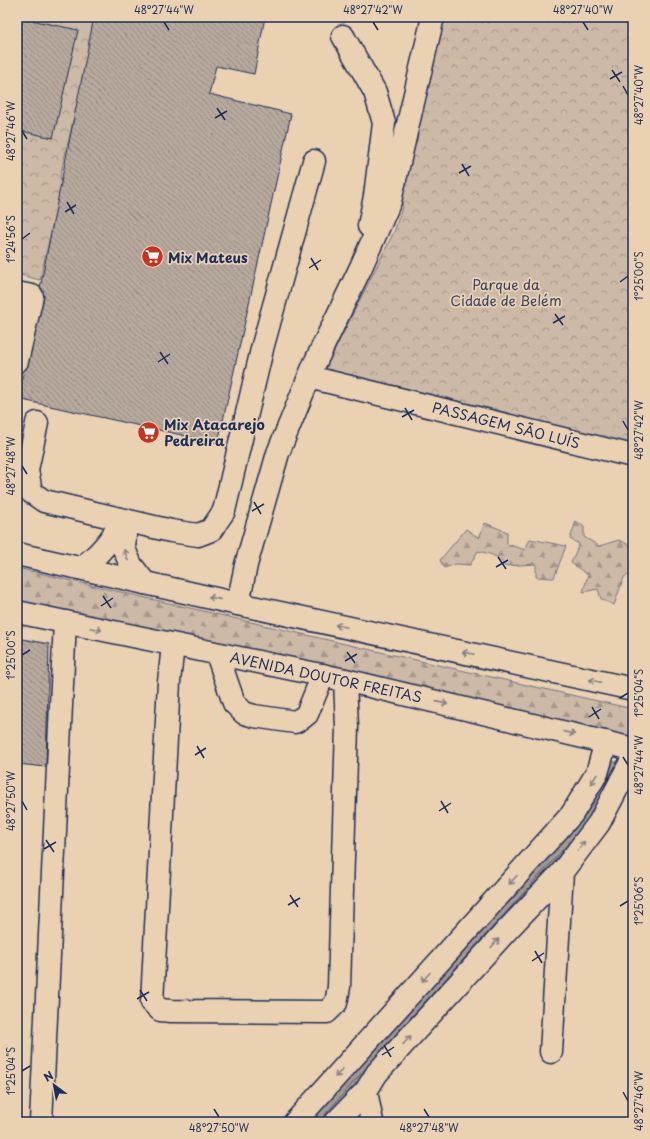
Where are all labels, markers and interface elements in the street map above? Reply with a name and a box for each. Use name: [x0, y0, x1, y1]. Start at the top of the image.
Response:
text: 48°27'44"W: [134, 2, 194, 17]
text: 48°27'42"W: [343, 2, 403, 17]
text: 48°27'40"W: [553, 2, 614, 17]
text: 48°27'40"W: [631, 64, 646, 125]
text: 48°27'46"W: [3, 100, 18, 161]
text: 1°24'56"S: [3, 215, 18, 263]
supermarket icon: Mix Mateus: [140, 244, 166, 270]
place label: Mix Mateus: [168, 247, 248, 268]
text: 1°25'00"S: [631, 251, 646, 301]
park label: Parque da Cidade de Belém: [450, 274, 562, 311]
street label: PASSAGEM SÃO LUÍS: [430, 396, 582, 454]
text: 48°27'42"W: [631, 400, 646, 460]
place label: Mix Atacarejo Pedreira: [164, 414, 265, 451]
supermarket icon: Mix Atacarejo Pedreira: [136, 419, 162, 445]
text: 48°27'48"W: [3, 436, 18, 496]
one-way arrow: [122, 549, 130, 561]
one-way arrow: [208, 594, 221, 602]
one-way arrow: [335, 622, 348, 630]
one-way arrow: [90, 625, 103, 633]
text: 1°25'00"S: [3, 630, 18, 680]
street label: AVENIDA DOUTOR FREITAS: [228, 646, 424, 708]
one-way arrow: [462, 649, 475, 657]
text: 1°25'04"S: [631, 669, 646, 717]
one-way arrow: [589, 677, 602, 685]
one-way arrow: [436, 700, 449, 707]
one-way arrow: [562, 730, 575, 738]
text: 48°27'44"W: [631, 735, 646, 795]
text: 48°27'50"W: [3, 770, 18, 831]
one-way arrow: [589, 773, 597, 785]
one-way arrow: [577, 841, 585, 852]
one-way arrow: [508, 875, 517, 885]
text: 1°25'06"S: [631, 877, 646, 925]
one-way arrow: [490, 939, 499, 949]
one-way arrow: [421, 972, 431, 982]
one-way arrow: [403, 1034, 412, 1045]
text: 1°25'04"S: [3, 1047, 18, 1095]
north arrow: [34, 1065, 74, 1105]
text: N: [40, 1066, 57, 1086]
one-way arrow: [335, 1068, 344, 1078]
text: 48°27'46"W: [631, 1070, 646, 1131]
text: 48°27'50"W: [189, 1120, 250, 1135]
text: 48°27'48"W: [399, 1120, 459, 1135]

